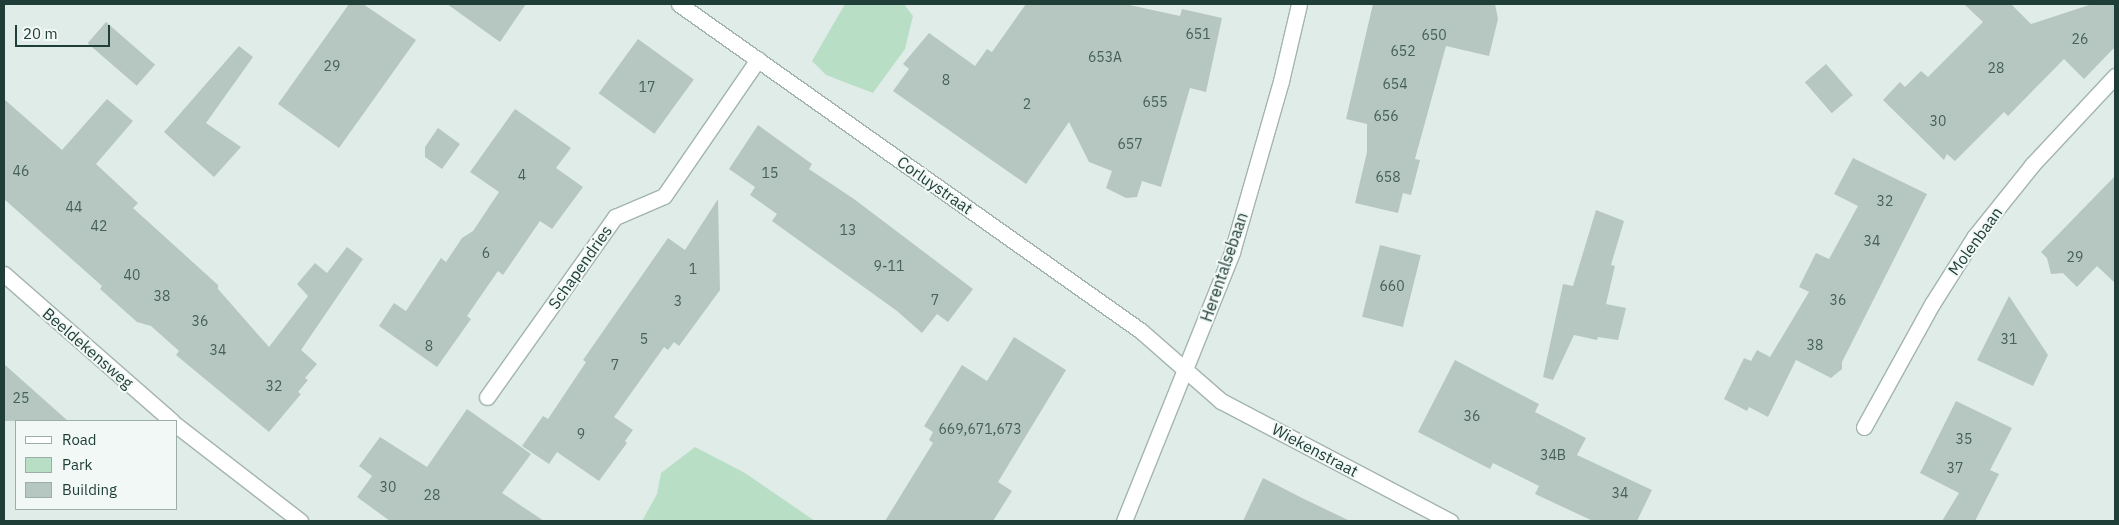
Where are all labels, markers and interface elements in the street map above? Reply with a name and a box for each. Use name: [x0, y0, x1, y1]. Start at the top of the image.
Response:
scale bar: [18, 15, 112, 47]
text: 20 m: [23, 24, 58, 43]
house number: 651: [1185, 26, 1211, 42]
house number: 650: [1421, 27, 1447, 43]
house number: 26: [2072, 31, 2088, 47]
house number: 652: [1390, 43, 1416, 59]
house number: 653A: [1088, 49, 1122, 65]
house number: 29: [324, 58, 340, 74]
house number: 28: [1988, 60, 2004, 76]
house number: 8: [942, 72, 950, 88]
house number: 654: [1382, 76, 1408, 92]
house number: 17: [639, 79, 655, 95]
house number: 655: [1142, 94, 1168, 110]
house number: 2: [1023, 96, 1031, 112]
house number: 656: [1373, 108, 1399, 124]
house number: 30: [1930, 113, 1946, 129]
house number: 657: [1117, 136, 1143, 152]
street label: Corluystraat: [893, 152, 977, 218]
house number: 46: [13, 163, 29, 179]
house number: 15: [762, 165, 778, 181]
house number: 4: [518, 167, 526, 183]
house number: 658: [1375, 169, 1401, 185]
house number: 32: [1877, 193, 1893, 209]
house number: 44: [66, 199, 82, 215]
street label: Molenbaan: [1944, 203, 2006, 279]
street label: Herentalsebaan: [1196, 210, 1252, 324]
house number: 42: [91, 218, 107, 234]
street label: Schapendries: [544, 221, 616, 313]
house number: 13: [840, 222, 856, 238]
house number: 34: [1864, 233, 1880, 249]
house number: 6: [482, 245, 490, 261]
house number: 29: [2067, 249, 2083, 265]
house number: 9-11: [874, 258, 904, 274]
house number: 1: [689, 261, 697, 277]
house number: 40: [124, 267, 140, 283]
house number: 660: [1379, 278, 1405, 294]
house number: 38: [154, 288, 170, 304]
house number: 7: [931, 292, 939, 308]
house number: 36: [1830, 292, 1846, 308]
house number: 3: [674, 293, 682, 309]
street label: Beeldekensweg: [39, 304, 137, 392]
house number: 36: [192, 313, 208, 329]
house number: 5: [640, 331, 648, 347]
house number: 31: [2001, 331, 2017, 347]
house number: 38: [1807, 337, 1823, 353]
house number: 8: [425, 338, 433, 354]
house number: 34: [210, 342, 226, 358]
house number: 7: [611, 357, 619, 373]
house number: 32: [266, 378, 282, 394]
house number: 25: [13, 390, 29, 406]
house number: 36: [1464, 408, 1480, 424]
street label: Wiekenstraat: [1269, 419, 1361, 481]
legend: [15, 420, 178, 510]
house number: 669,671,673: [938, 421, 1022, 437]
house number: 9: [577, 426, 585, 442]
text: Road: [62, 430, 97, 449]
house number: 35: [1956, 431, 1972, 447]
house number: 34B: [1540, 447, 1566, 463]
text: Park: [62, 455, 92, 474]
house number: 37: [1947, 460, 1963, 476]
house number: 30: [380, 479, 396, 495]
text: Building: [62, 480, 117, 499]
house number: 34: [1612, 485, 1628, 501]
house number: 28: [424, 487, 440, 503]

